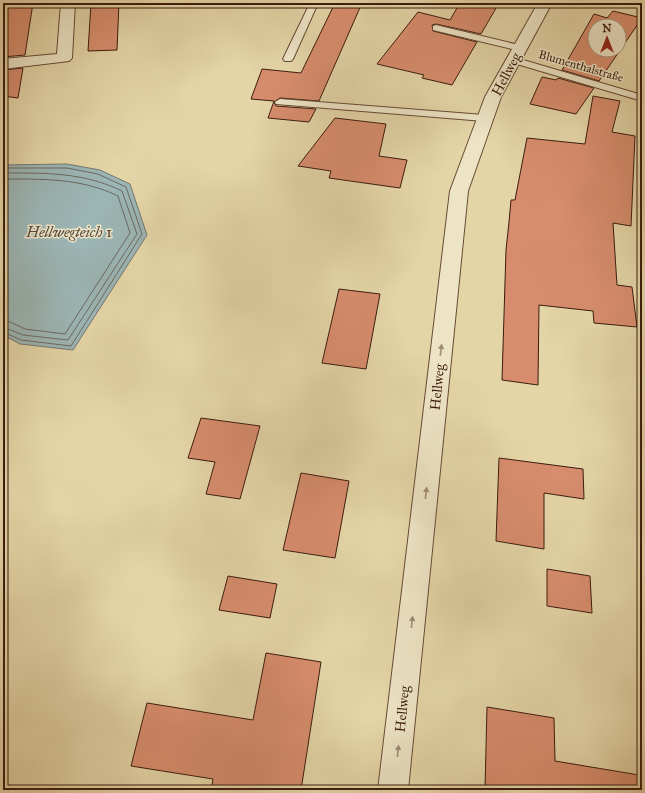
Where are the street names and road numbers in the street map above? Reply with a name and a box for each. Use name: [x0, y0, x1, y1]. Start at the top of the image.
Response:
street label: Blumenthalstraße: [537, 47, 625, 85]
street label: Hellweg: [488, 49, 525, 99]
street label: Hellweg: [427, 363, 448, 411]
street label: Hellweg: [392, 685, 413, 733]

